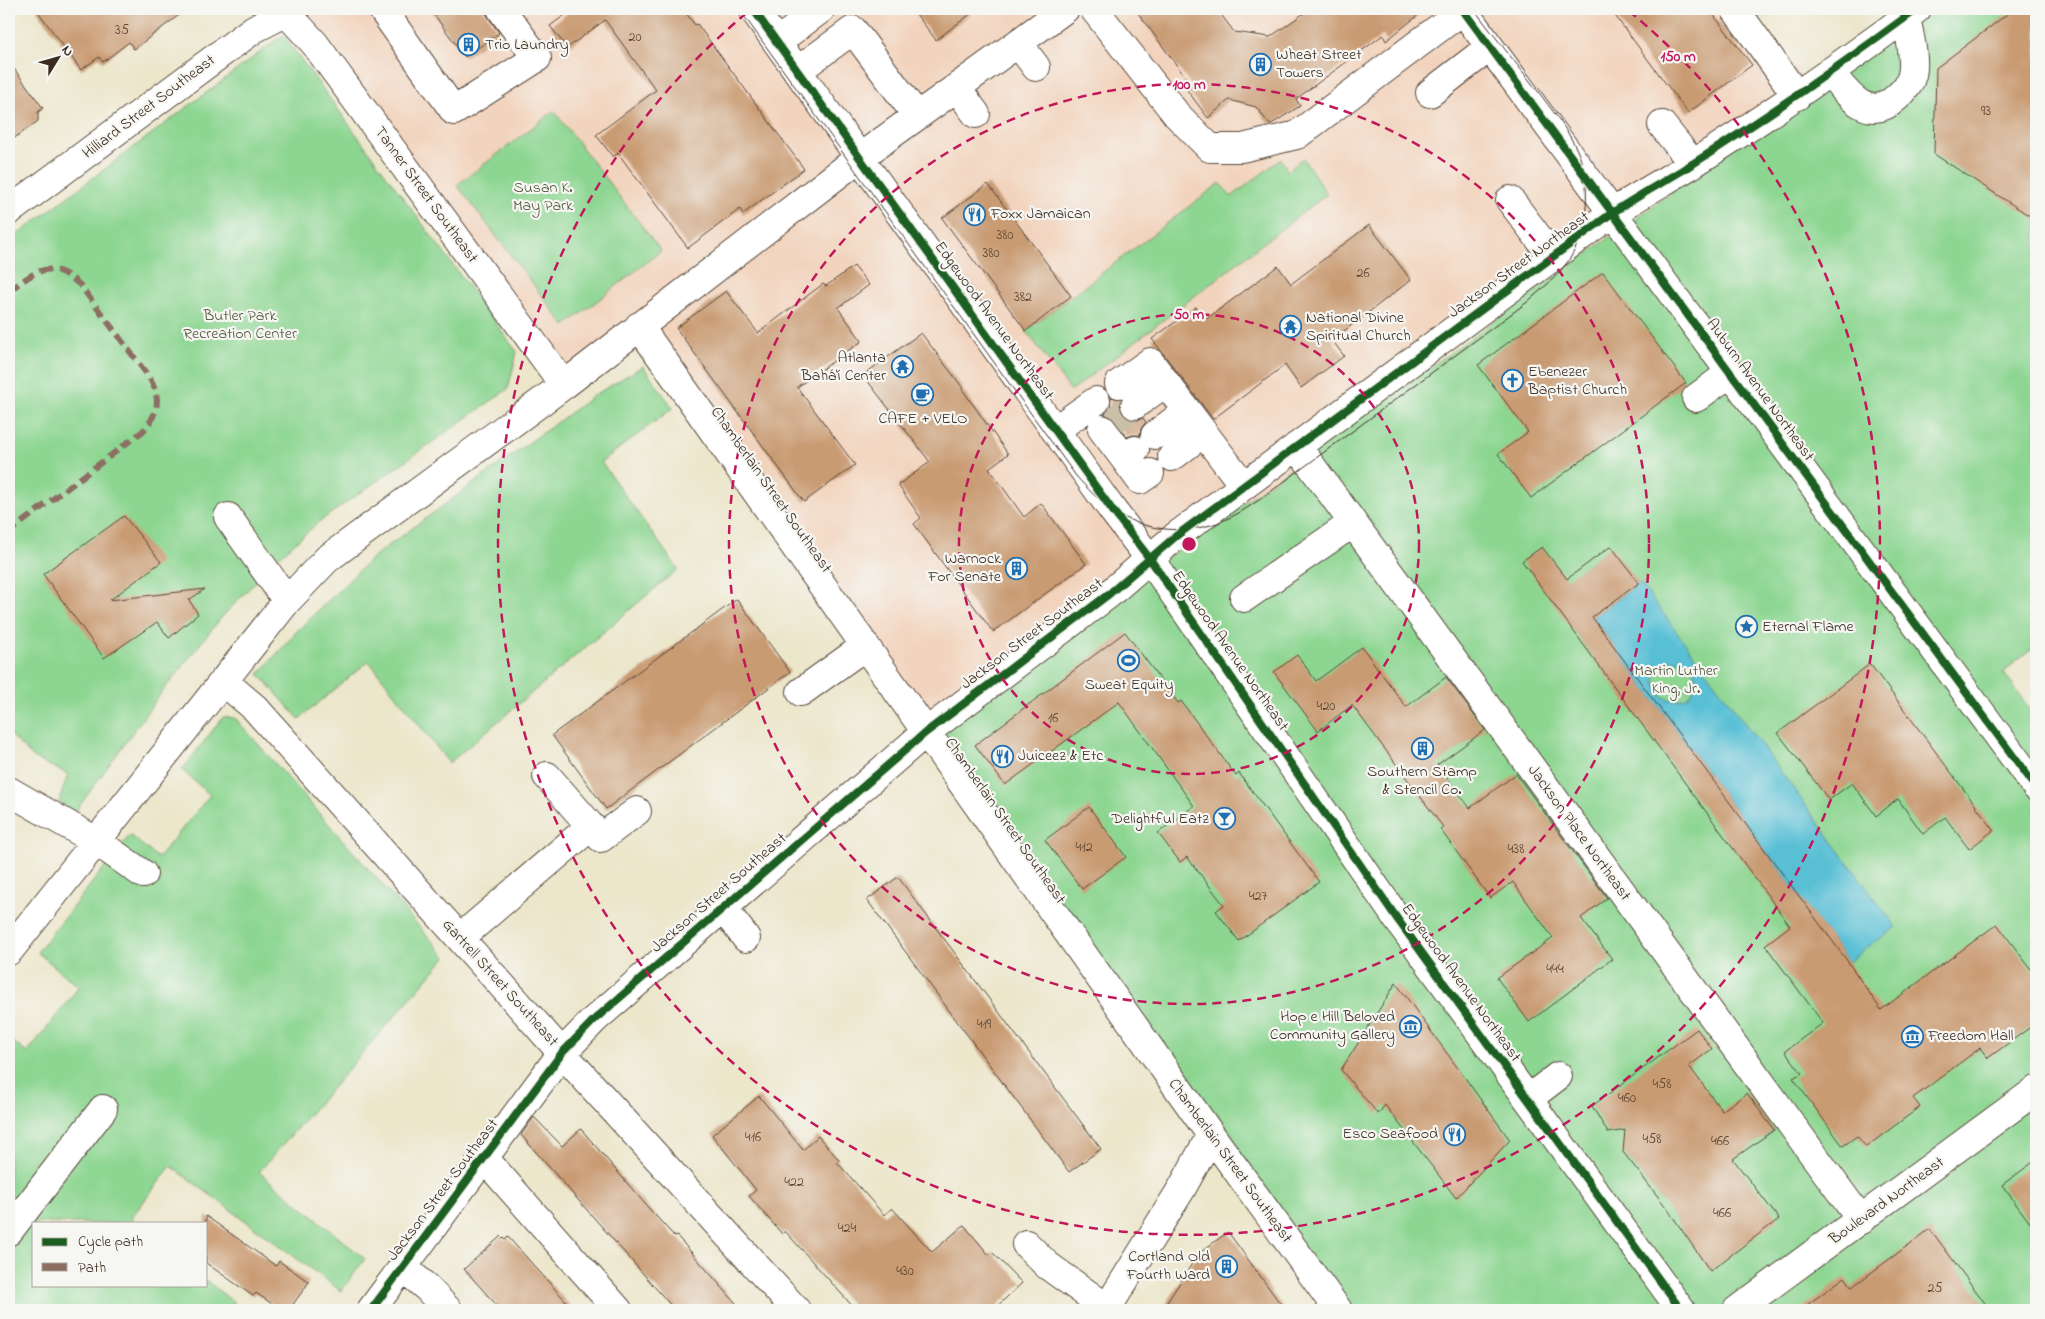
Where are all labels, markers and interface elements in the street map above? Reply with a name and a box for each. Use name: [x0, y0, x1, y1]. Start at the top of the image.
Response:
house number: 35: [115, 20, 129, 41]
house number: 20: [628, 27, 642, 48]
north arrow: [32, 32, 82, 82]
building icon: Trio Laundry: [457, 33, 481, 57]
place label: Trio Laundry: [485, 33, 569, 57]
text: N: [56, 41, 78, 61]
place label: Wheat Street Towers: [1276, 43, 1362, 85]
text: 150 m: [1660, 46, 1696, 68]
street label: Hilliard Street Southeast: [77, 48, 221, 165]
building icon: Wheat Street Towers: [1248, 52, 1272, 76]
text: 100 m: [1172, 74, 1206, 96]
house number: 93: [1981, 101, 1991, 122]
street label: Tanner Street Southeast: [368, 122, 484, 269]
park label: Susan K. May Park: [513, 176, 574, 218]
restaurant icon: Foxx Jamaican: [963, 202, 987, 226]
place label: Foxx Jamaican: [990, 202, 1091, 226]
street label: Jackson Street Northeast: [1443, 205, 1595, 325]
house number: 380: [996, 225, 1014, 246]
street label: Edgewood Avenue Northeast: [928, 237, 1060, 406]
house number: 380: [982, 243, 1000, 264]
house number: 26: [1356, 263, 1370, 284]
house number: 382: [1014, 287, 1032, 308]
park label: Butler Park Recreation Center: [183, 304, 297, 346]
text: 50 m: [1174, 304, 1205, 326]
place label: National Divine Spiritual Church: [1306, 306, 1411, 348]
street label: Auburn Avenue Northeast: [1700, 314, 1820, 467]
temple icon: National Divine Spiritual Church: [1278, 315, 1302, 339]
place label: Atlanta Bahá'í Center: [800, 346, 886, 388]
temple icon: Atlanta Bahá'í Center: [890, 355, 914, 379]
place label: Ebenezer Baptist Church: [1527, 360, 1627, 402]
church icon: Ebenezer Baptist Church: [1500, 369, 1524, 393]
cafe icon: CAFE + VELO: [911, 383, 935, 407]
street label: Chamberlain Street Southeast: [704, 402, 838, 579]
place label: CAFE + VELO: [879, 407, 967, 431]
centre of rings: [1180, 535, 1198, 553]
place label: Warnock For Senate: [927, 547, 1002, 589]
building icon: Warnock For Senate: [1005, 556, 1029, 580]
street label: Edgewood Avenue Northeast: [1165, 566, 1295, 737]
street label: Jackson Street Southeast: [956, 572, 1109, 696]
place icon: Eternal Flame: [1734, 615, 1758, 639]
place label: Eternal Flame: [1762, 615, 1855, 639]
sports icon: Sweat Equity: [1117, 649, 1141, 673]
park label: Martin Luther King, Jr.: [1634, 659, 1718, 701]
place label: Sweat Equity: [1085, 673, 1173, 697]
house number: 420: [1317, 696, 1335, 717]
house number: 16: [1048, 708, 1058, 729]
street label: Chamberlain Street Southeast: [938, 733, 1072, 910]
building icon: Southern Stamp & Stencil Co.: [1410, 736, 1434, 760]
restaurant icon: Juiceez & Etc: [990, 744, 1014, 768]
place label: Juiceez & Etc: [1018, 744, 1104, 768]
place label: Southern Stamp & Stencil Co.: [1367, 760, 1477, 802]
street label: Jackson Place Northeast: [1521, 760, 1637, 907]
place label: Delightful Eatz: [1110, 807, 1209, 831]
bar icon: Delightful Eatz: [1213, 807, 1237, 831]
street label: Jackson Street Southeast: [646, 827, 793, 959]
house number: 412: [1075, 837, 1093, 858]
house number: 438: [1508, 839, 1524, 860]
house number: 427: [1249, 886, 1267, 907]
street label: Edgewood Avenue Northeast: [1395, 899, 1527, 1068]
street label: Gartrell Street Southeast: [436, 914, 564, 1053]
house number: 444: [1546, 959, 1564, 980]
place label: Hop e Hill Beloved Community Gallery: [1270, 1005, 1395, 1047]
house number: 419: [977, 1014, 992, 1035]
museum icon: Hop e Hill Beloved Community Gallery: [1399, 1014, 1423, 1038]
museum icon: Freedom Hall: [1900, 1024, 1924, 1048]
place label: Freedom Hall: [1927, 1024, 2014, 1048]
street label: Chamberlain Street Southeast: [1162, 1074, 1298, 1249]
house number: 458: [1652, 1074, 1672, 1095]
house number: 460: [1618, 1088, 1636, 1109]
street label: Jackson Street Southeast: [381, 1113, 505, 1266]
place label: Esco Seafood: [1343, 1122, 1438, 1146]
restaurant icon: Esco Seafood: [1442, 1122, 1466, 1146]
house number: 416: [745, 1127, 761, 1148]
house number: 458: [1642, 1129, 1662, 1150]
house number: 466: [1711, 1131, 1729, 1152]
street label: Boulevard Northeast: [1824, 1151, 1950, 1252]
house number: 422: [784, 1172, 804, 1193]
house number: 466: [1713, 1203, 1731, 1224]
house number: 424: [838, 1218, 856, 1239]
legend: [32, 1222, 208, 1286]
text: Cycle path: [78, 1231, 143, 1254]
place label: Cortland Old Fourth Ward: [1126, 1245, 1210, 1287]
building icon: Cortland Old Fourth Ward: [1214, 1254, 1238, 1278]
text: Path: [78, 1257, 106, 1279]
house number: 430: [896, 1261, 914, 1282]
house number: 25: [1928, 1278, 1942, 1299]

